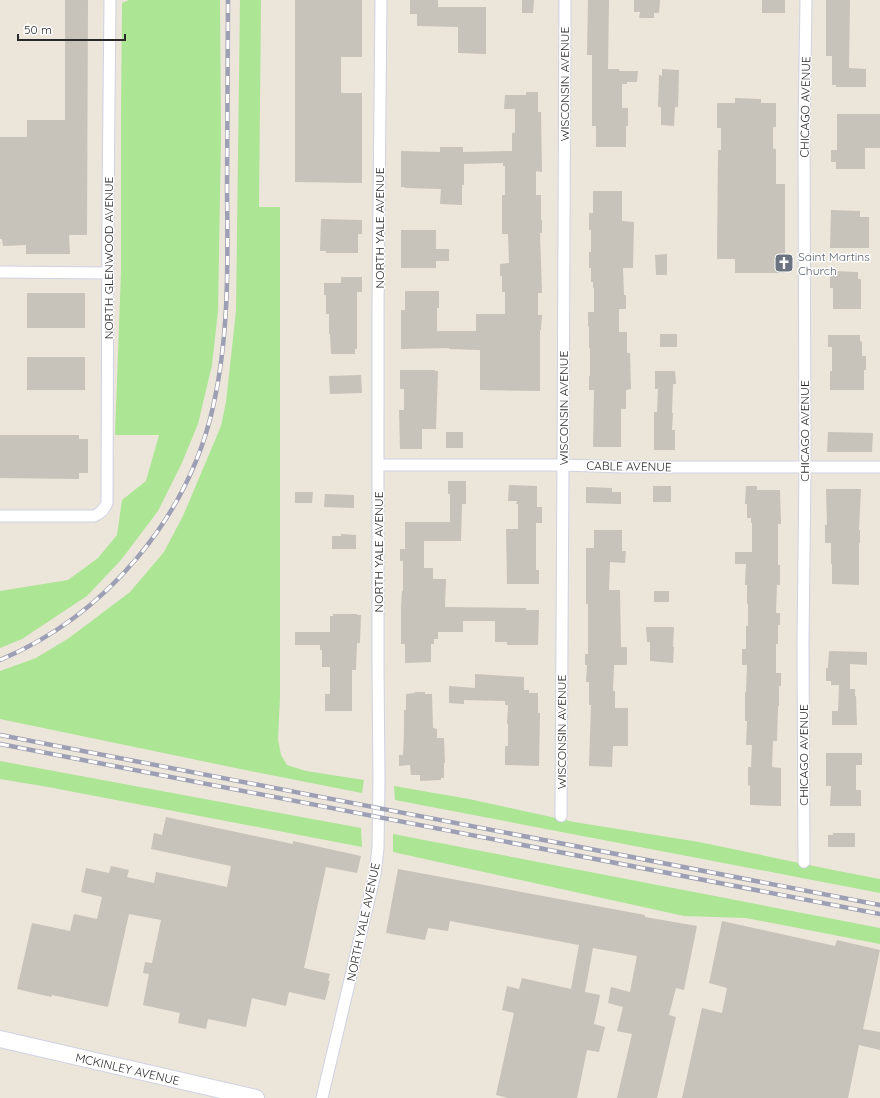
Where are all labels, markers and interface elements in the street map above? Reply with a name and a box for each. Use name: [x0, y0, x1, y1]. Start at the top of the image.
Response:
scale bar: [18, 16, 125, 42]
text: 50 m: [24, 22, 52, 37]
street label: WISCONSIN AVENUE: [557, 27, 572, 141]
street label: CHICAGO AVENUE: [797, 56, 813, 158]
street label: NORTH YALE AVENUE: [372, 167, 387, 288]
street label: NORTH GLENWOOD AVENUE: [101, 177, 116, 339]
place label: Saint Martins Church: [798, 249, 870, 278]
church icon: Saint Martins Church: [773, 252, 795, 274]
street label: WISCONSIN AVENUE: [556, 351, 571, 465]
street label: CHICAGO AVENUE: [797, 380, 812, 482]
street label: CABLE AVENUE: [586, 458, 672, 474]
street label: NORTH YALE AVENUE: [371, 491, 386, 612]
street label: WISCONSIN AVENUE: [554, 675, 569, 789]
street label: CHICAGO AVENUE: [796, 704, 811, 806]
street label: NORTH YALE AVENUE: [343, 861, 383, 983]
street label: MCKINLEY AVENUE: [74, 1049, 181, 1088]

